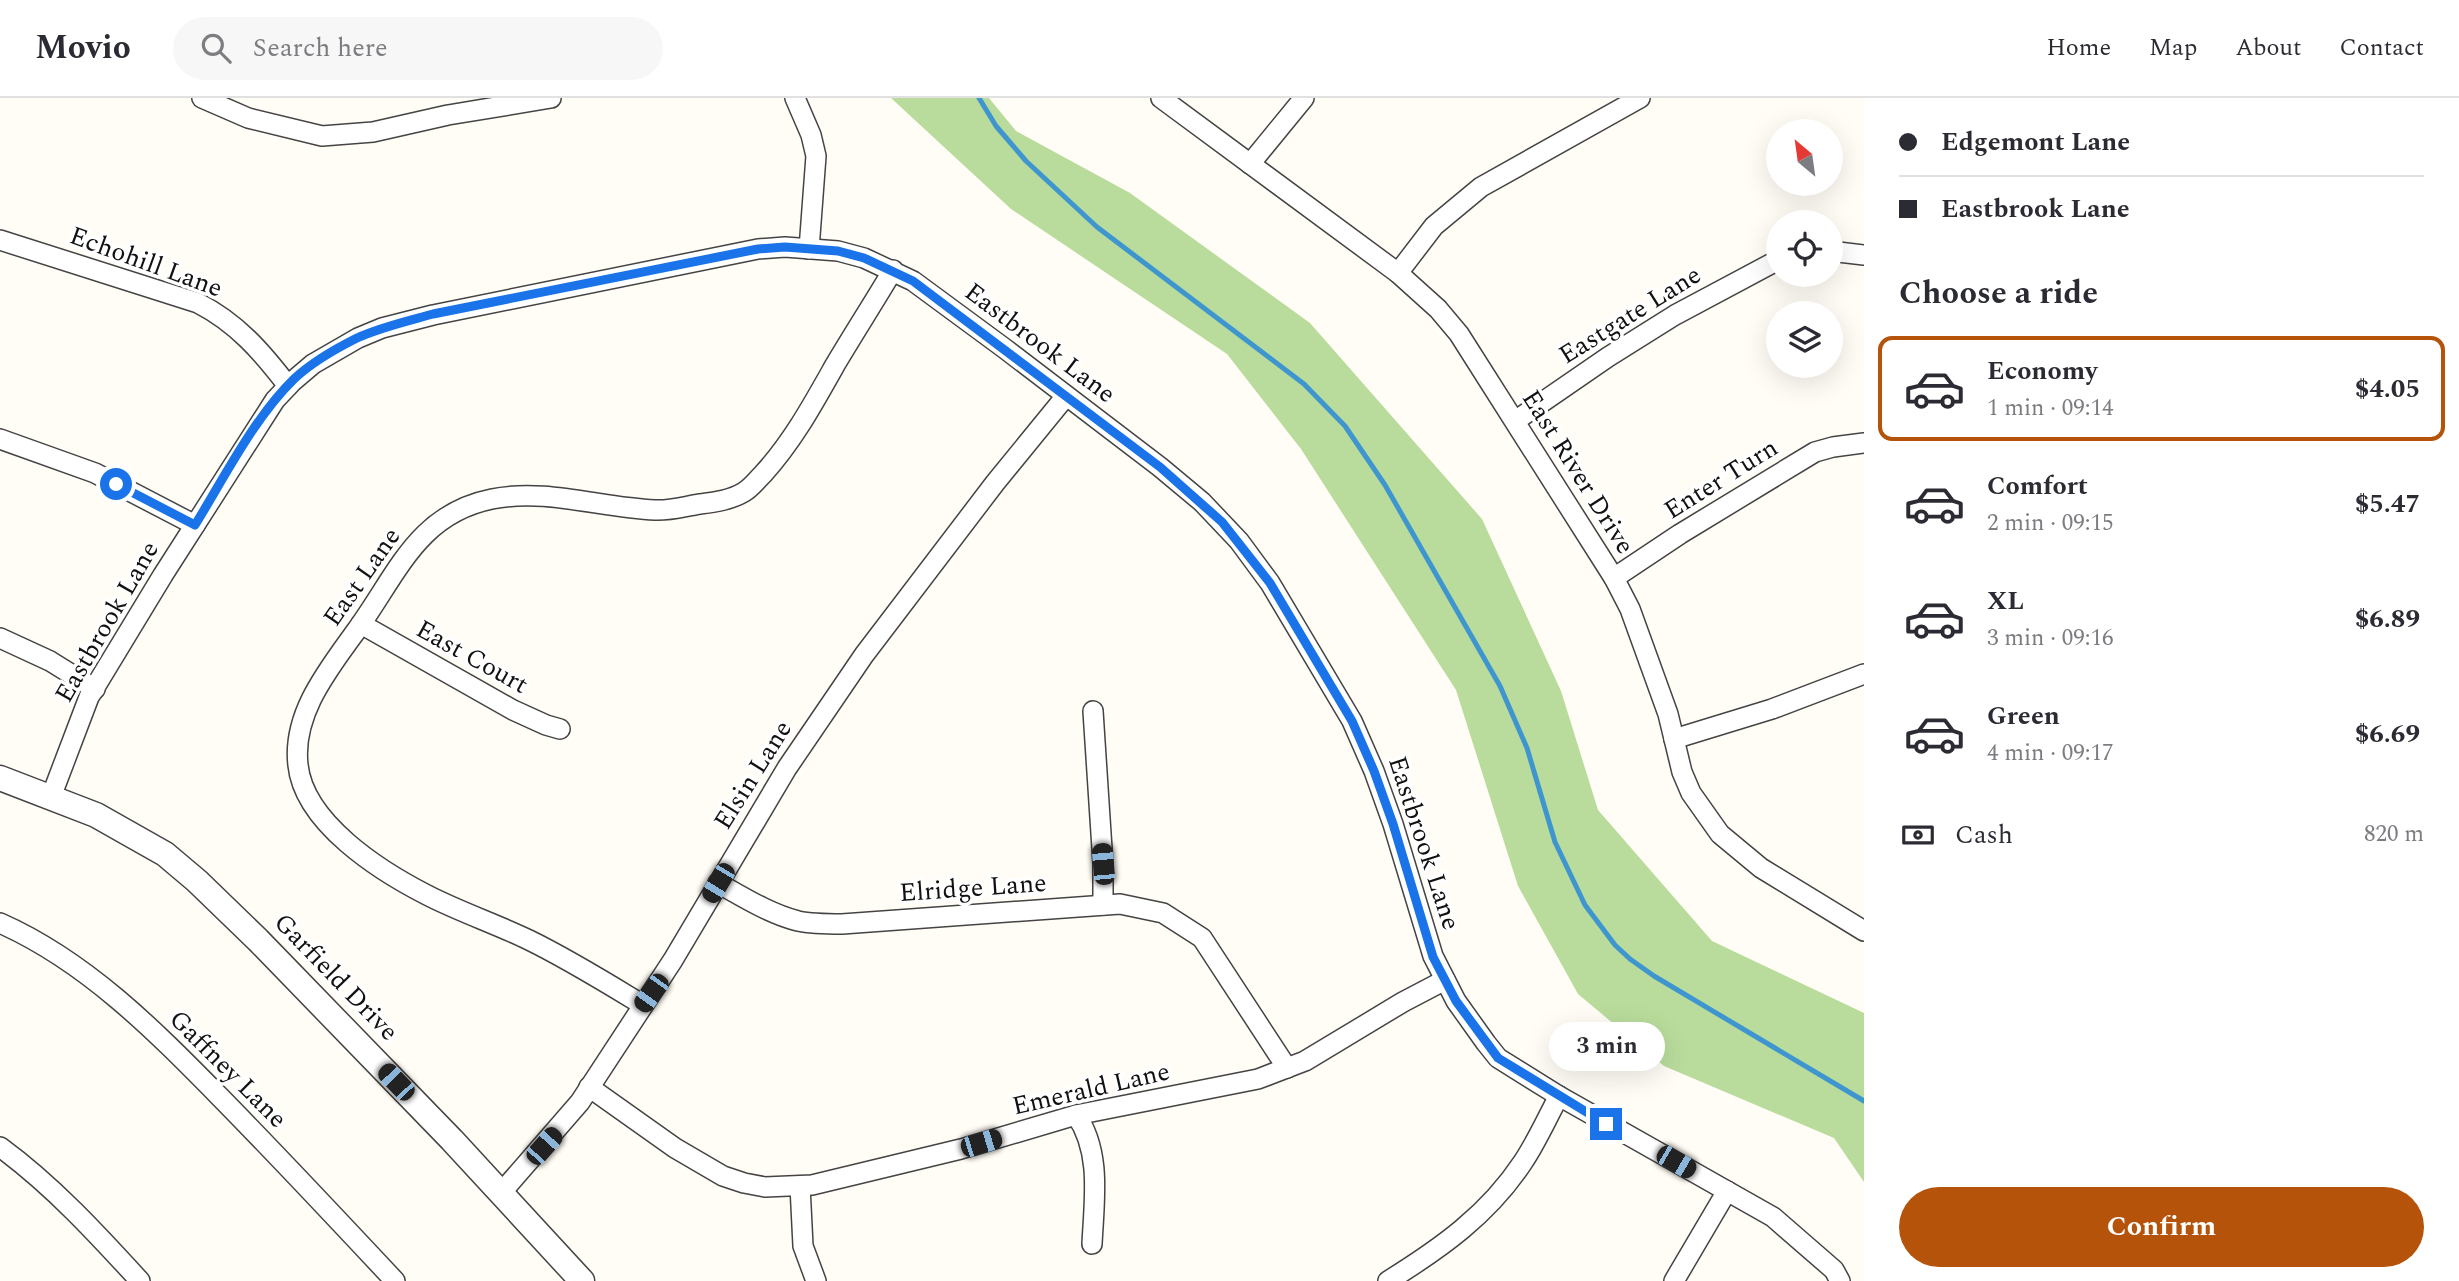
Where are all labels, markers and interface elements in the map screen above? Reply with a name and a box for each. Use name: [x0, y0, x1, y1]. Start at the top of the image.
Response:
search box: [173, 17, 663, 80]
text: Movio: [35, 23, 131, 73]
text: Search here: [253, 28, 388, 68]
icon: search: [197, 29, 235, 67]
text: Home: [2046, 30, 2111, 66]
text: Map: [2149, 30, 2197, 66]
text: About: [2235, 30, 2301, 66]
text: Contact: [2339, 30, 2424, 66]
north arrow: [1766, 119, 1843, 196]
map controls: [1766, 119, 1843, 378]
text: Edgemont Lane: [1941, 122, 2130, 162]
text: Eastbrook Lane: [1941, 189, 2130, 229]
button: locate: [1766, 210, 1843, 287]
street label: Echohill Lane: [64, 216, 228, 308]
street label: Eastgate Lane: [1551, 255, 1709, 375]
text: Choose a ride: [1899, 269, 2098, 318]
street label: Eastbrook Lane: [956, 273, 1124, 413]
button: layers: [1766, 301, 1843, 378]
text: Economy: [1987, 351, 2097, 391]
icon: car: [1903, 357, 1966, 420]
text: $4.05: [2355, 369, 2420, 409]
street label: East River Drive: [1511, 382, 1645, 562]
text: 1 min · 09:14: [1987, 391, 2114, 426]
street label: Enter Turn: [1656, 428, 1786, 530]
text: Comfort: [1987, 466, 2088, 506]
route start: [100, 468, 132, 500]
icon: car: [1903, 472, 1966, 535]
text: $5.47: [2355, 484, 2420, 524]
text: 2 min · 09:15: [1987, 506, 2114, 541]
street label: East Lane: [313, 519, 411, 635]
street label: Eastbrook Lane: [44, 534, 170, 710]
text: XL: [1987, 581, 2024, 621]
icon: car: [1903, 587, 1966, 650]
text: $6.89: [2355, 599, 2420, 639]
street label: East Court: [408, 610, 536, 704]
text: 3 min · 09:16: [1987, 621, 2114, 656]
text: Green: [1987, 696, 2060, 736]
icon: car: [1903, 702, 1966, 765]
street label: Elsin Lane: [704, 712, 802, 838]
text: $6.69: [2355, 714, 2420, 754]
text: 4 min · 09:17: [1987, 736, 2114, 771]
street label: Eastbrook Lane: [1377, 751, 1471, 935]
text: Cash: [1955, 815, 2013, 855]
icon: cash: [1899, 816, 1937, 854]
text: 820 m: [2364, 817, 2424, 852]
car: [1091, 842, 1116, 886]
car: [699, 860, 738, 906]
street label: Elridge Lane: [898, 863, 1048, 913]
street label: Garfield Drive: [264, 904, 408, 1050]
car: [631, 970, 672, 1016]
street label: Gaffney Lane: [159, 1000, 297, 1138]
callout: 3 min: [1548, 1023, 1664, 1072]
text: 3 min: [1576, 1029, 1638, 1064]
street label: Emerald Lane: [1008, 1051, 1174, 1127]
car: [374, 1060, 419, 1104]
route end: [1590, 1108, 1622, 1140]
car: [523, 1123, 566, 1169]
car: [958, 1127, 1005, 1159]
car: [1653, 1142, 1700, 1182]
button: Confirm: [1899, 1187, 2424, 1267]

